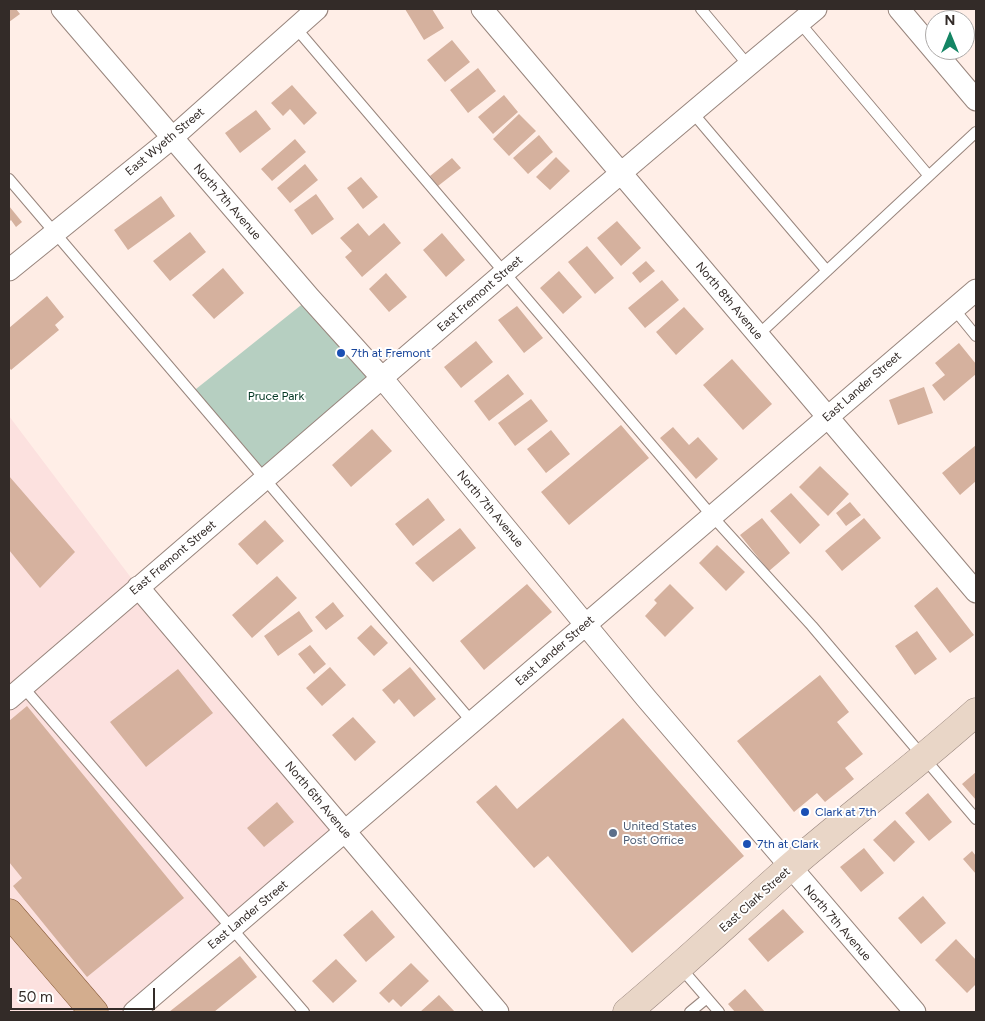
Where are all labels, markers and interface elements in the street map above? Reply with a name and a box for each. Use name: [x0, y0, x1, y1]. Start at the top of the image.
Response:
north arrow: [925, 10, 975, 60]
text: N: [945, 12, 955, 29]
street label: East Wyeth Street: [123, 105, 207, 179]
street label: North 7th Avenue: [190, 161, 264, 243]
street label: East Fremont Street: [434, 253, 526, 335]
street label: North 8th Avenue: [692, 259, 766, 343]
place label: 7th at Fremont: [351, 346, 431, 360]
marker: 7th at Fremont: [335, 347, 347, 359]
street label: East Lander Street: [820, 349, 904, 425]
park label: Pruce Park: [248, 389, 304, 403]
street label: North 7th Avenue: [454, 468, 526, 550]
street label: East Fremont Street: [127, 518, 219, 598]
street label: East Lander Street: [513, 613, 597, 689]
street label: North 6th Avenue: [282, 759, 354, 841]
place label: Clark at 7th: [815, 805, 877, 819]
marker: Clark at 7th: [799, 806, 811, 818]
place label: United States Post Office: [623, 819, 697, 847]
marker: United States Post Office: [607, 827, 619, 839]
place label: 7th at Clark: [757, 837, 819, 851]
marker: 7th at Clark: [741, 838, 753, 850]
street label: East Clark Street: [717, 864, 793, 936]
street label: East Lander Street: [205, 877, 291, 953]
street label: North 7th Avenue: [800, 882, 874, 964]
scale bar: [12, 978, 158, 1010]
text: 50 m: [18, 988, 53, 1006]

